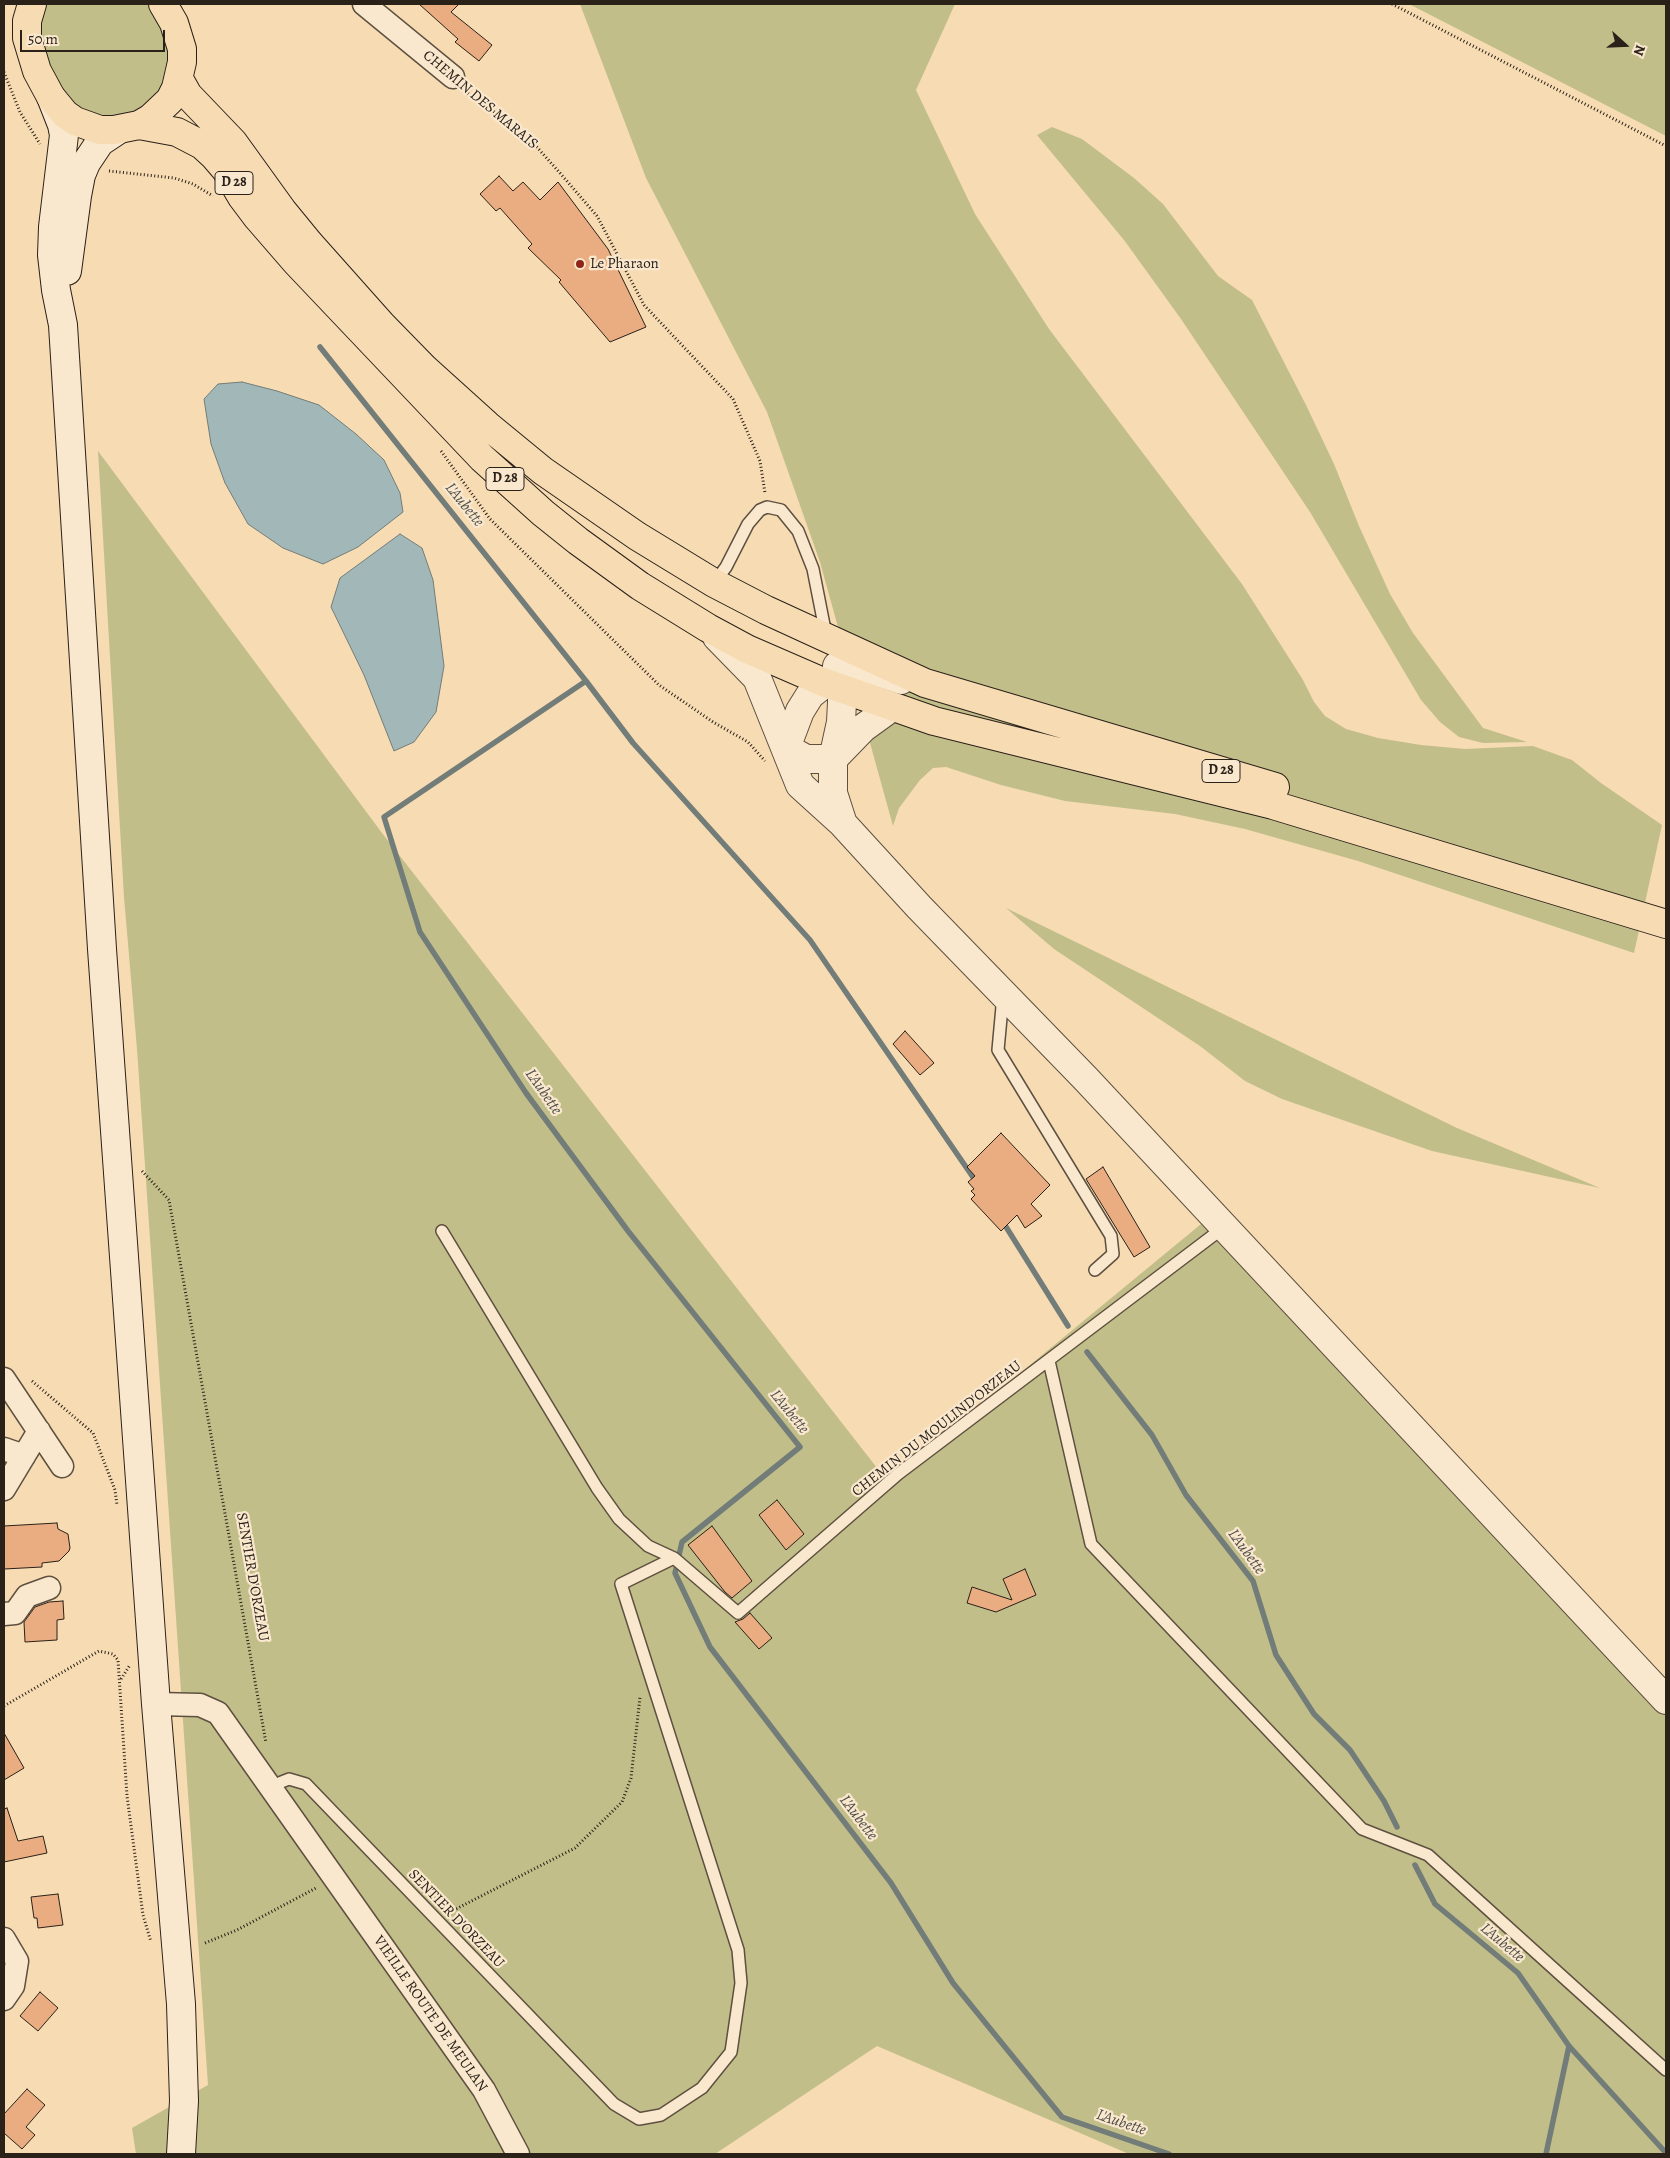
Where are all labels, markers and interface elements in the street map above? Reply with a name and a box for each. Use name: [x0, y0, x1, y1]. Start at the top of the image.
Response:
scale bar: [22, 20, 168, 52]
north arrow: [1600, 20, 1650, 70]
text: 50 m: [28, 29, 58, 49]
text: N: [1629, 42, 1650, 58]
street label: CHEMIN DES MARAIS: [419, 47, 541, 153]
road number: D 28: [215, 172, 253, 194]
place label: Le Pharaon: [590, 255, 659, 273]
marker: Le Pharaon: [574, 258, 586, 270]
road number: D 28: [486, 468, 524, 490]
water label: L'Aubette: [440, 479, 488, 531]
road number: D 28: [1202, 759, 1240, 782]
water label: L'Aubette: [520, 1065, 566, 1119]
street label: CHEMIN DU MOULIND'ORZEAU: [849, 1357, 1025, 1501]
water label: L'Aubette: [765, 1386, 813, 1438]
street label: SENTIER D'ORZEAU: [232, 1511, 272, 1643]
water label: L'Aubette: [1223, 1526, 1269, 1578]
water label: L'Aubette: [835, 1792, 881, 1844]
street label: SENTIER D'ORZEAU: [404, 1866, 508, 1972]
water label: L'Aubette: [1476, 1919, 1528, 1967]
street label: VIEILLE ROUTE DE MEULAN: [369, 1932, 491, 2096]
water label: L'Aubette: [1094, 2106, 1148, 2140]

